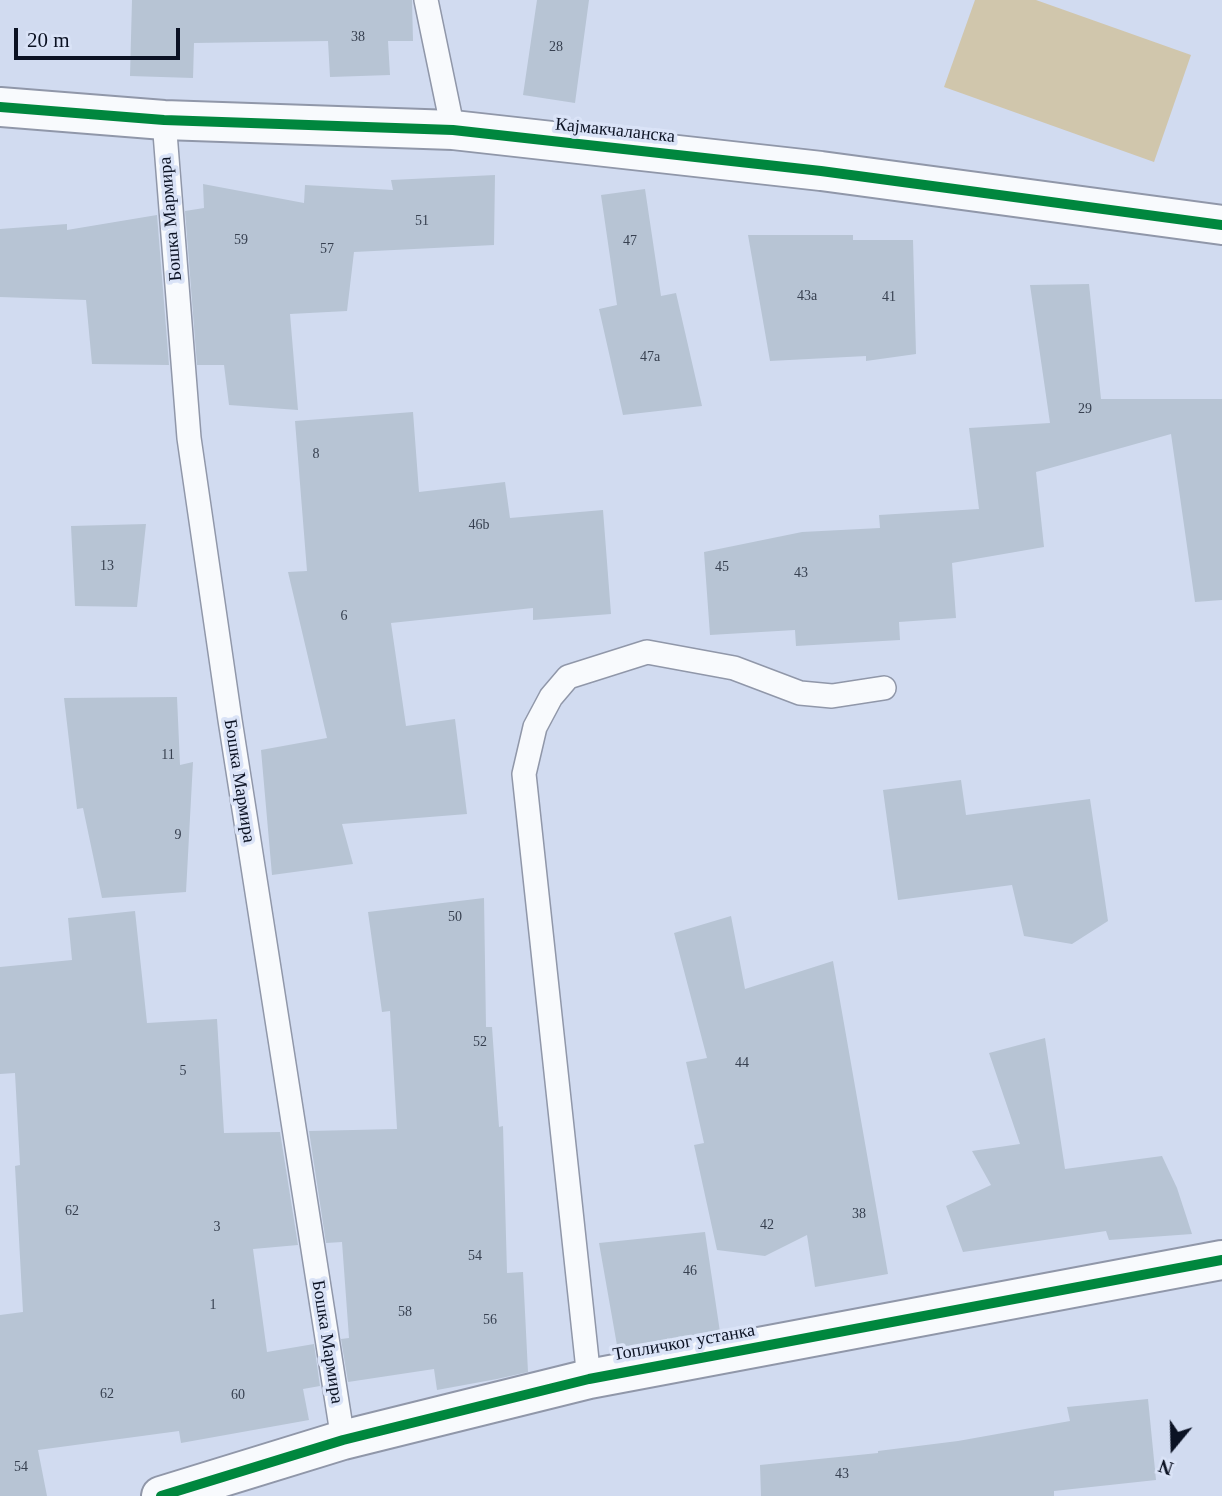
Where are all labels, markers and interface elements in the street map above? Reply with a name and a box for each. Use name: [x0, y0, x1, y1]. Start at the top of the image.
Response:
scale bar: [18, 14, 184, 58]
text: 20 m: [27, 28, 70, 52]
house number: 38: [351, 29, 365, 45]
house number: 28: [549, 39, 563, 55]
street label: Кајмакчаланска: [554, 114, 676, 148]
street label: Бошка Мармира: [155, 156, 187, 282]
house number: 51: [415, 213, 429, 229]
house number: 59: [234, 232, 248, 248]
house number: 47: [623, 233, 637, 249]
house number: 57: [320, 241, 334, 257]
house number: 43a: [797, 288, 817, 304]
house number: 41: [882, 289, 896, 305]
house number: 47a: [640, 349, 660, 365]
house number: 29: [1078, 401, 1092, 417]
house number: 8: [312, 446, 320, 462]
house number: 46b: [468, 517, 490, 533]
house number: 13: [100, 558, 114, 574]
house number: 45: [715, 559, 729, 575]
house number: 43: [794, 565, 808, 581]
house number: 6: [340, 608, 348, 624]
street label: Бошка Мармира: [219, 718, 259, 844]
house number: 11: [161, 747, 175, 763]
house number: 9: [174, 827, 182, 843]
house number: 50: [448, 909, 462, 925]
house number: 52: [473, 1034, 487, 1050]
house number: 44: [735, 1055, 749, 1071]
house number: 5: [180, 1063, 186, 1079]
house number: 62: [65, 1203, 79, 1219]
house number: 38: [852, 1206, 866, 1222]
house number: 42: [760, 1217, 774, 1233]
house number: 3: [214, 1219, 220, 1235]
house number: 54: [468, 1248, 482, 1264]
house number: 46: [683, 1263, 697, 1279]
street label: Бошка Мармира: [307, 1279, 347, 1405]
house number: 1: [210, 1297, 216, 1313]
house number: 58: [398, 1304, 412, 1320]
house number: 56: [483, 1312, 497, 1328]
street label: Топличког устанка: [611, 1320, 757, 1366]
house number: 62: [100, 1386, 114, 1402]
house number: 60: [231, 1387, 245, 1403]
north arrow: [1138, 1412, 1208, 1482]
text: N: [1156, 1455, 1176, 1479]
house number: 54: [14, 1459, 28, 1475]
house number: 43: [835, 1466, 849, 1482]

